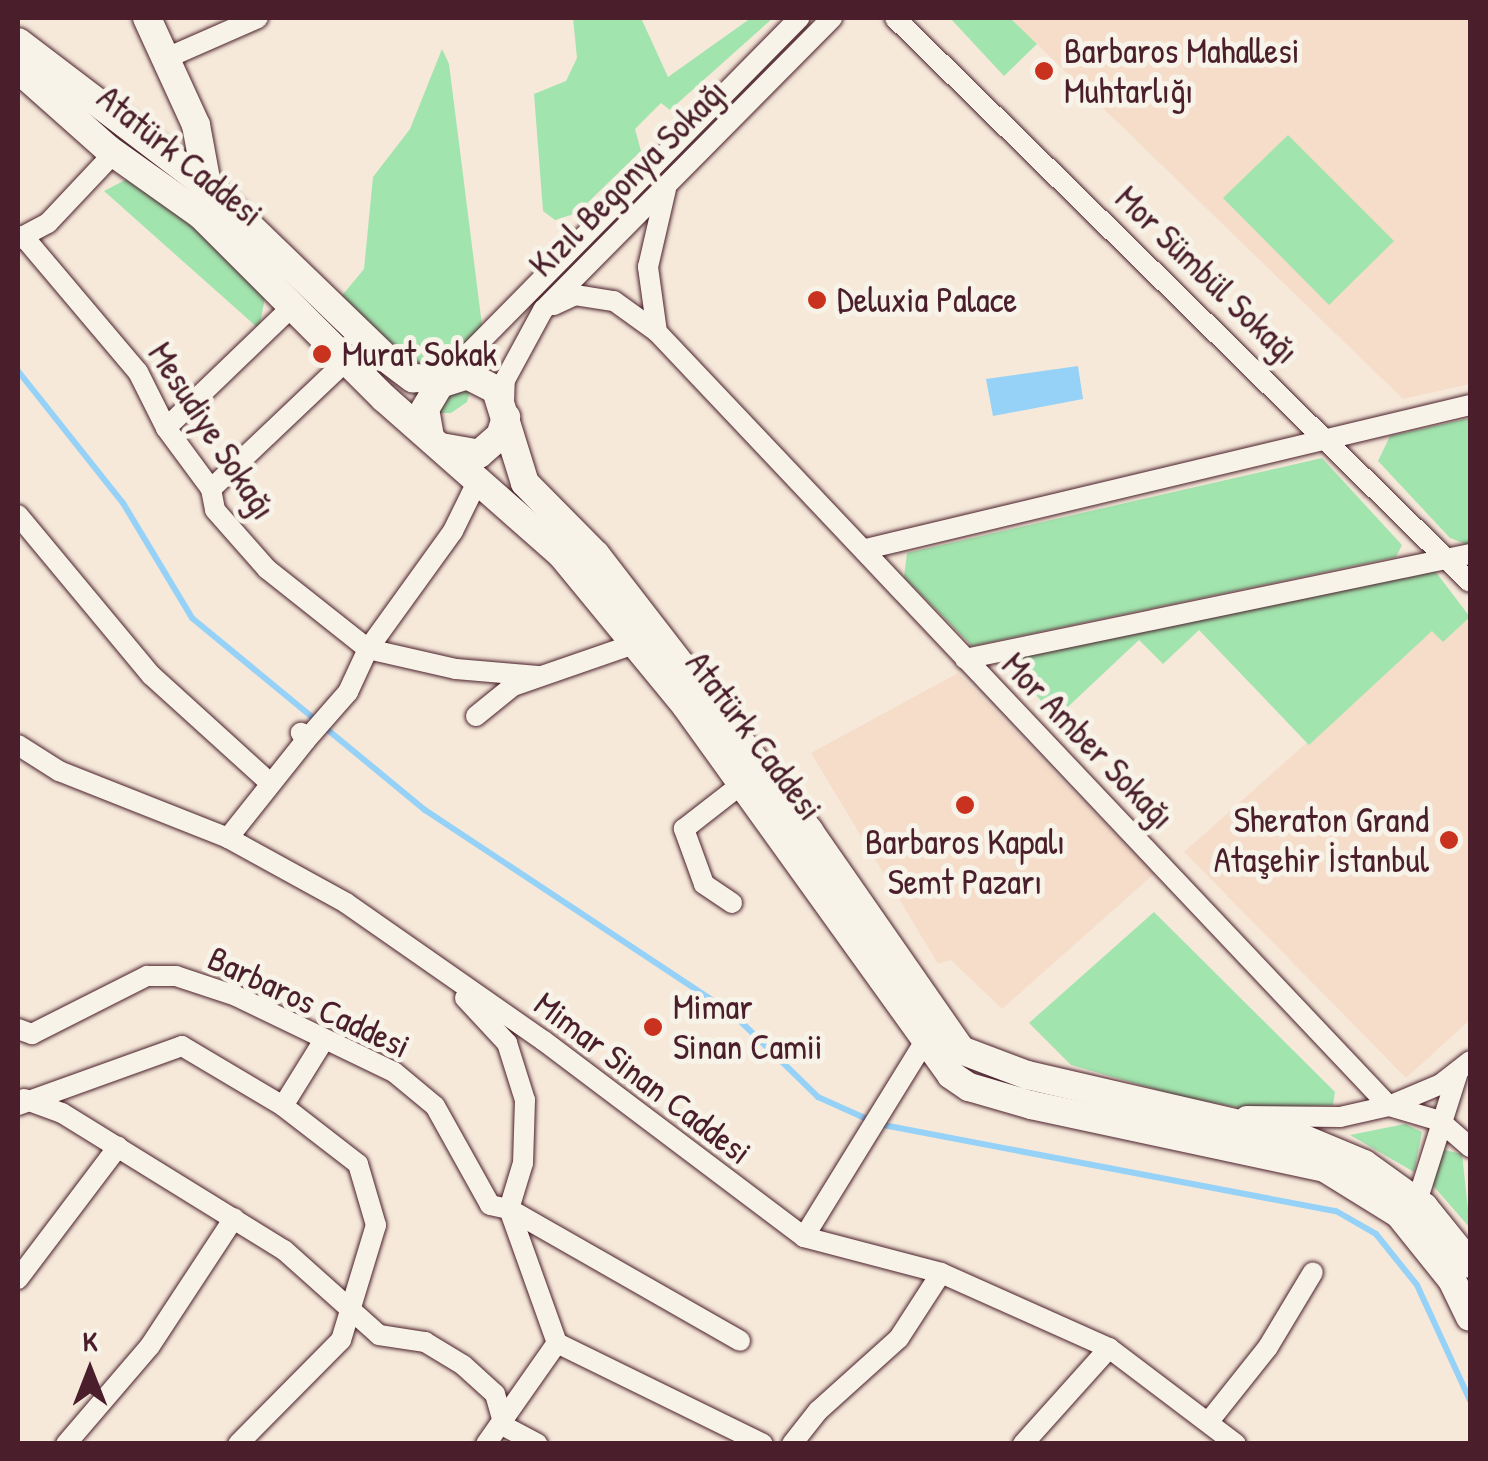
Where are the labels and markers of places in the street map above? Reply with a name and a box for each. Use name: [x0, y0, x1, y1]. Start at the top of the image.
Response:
place label: Barbaros Mahallesi Muhtarlığı: [1064, 30, 1299, 112]
marker: Barbaros Mahallesi Muhtarlığı: [1033, 60, 1055, 82]
place label: Deluxia Palace: [837, 279, 1017, 321]
marker: Deluxia Palace: [806, 289, 828, 311]
place label: Murat Sokak: [342, 333, 497, 375]
marker: Murat Sokak: [311, 343, 333, 365]
marker: Barbaros Kapalı Semt Pazarı: [954, 794, 976, 816]
place label: Sheraton Grand Ataşehir İstanbul: [1214, 799, 1429, 881]
place label: Barbaros Kapalı Semt Pazarı: [865, 821, 1065, 903]
marker: Sheraton Grand Ataşehir İstanbul: [1438, 829, 1460, 851]
place label: Mimar Sinan Camii: [673, 986, 823, 1068]
marker: Mimar Sinan Camii: [642, 1016, 664, 1038]

